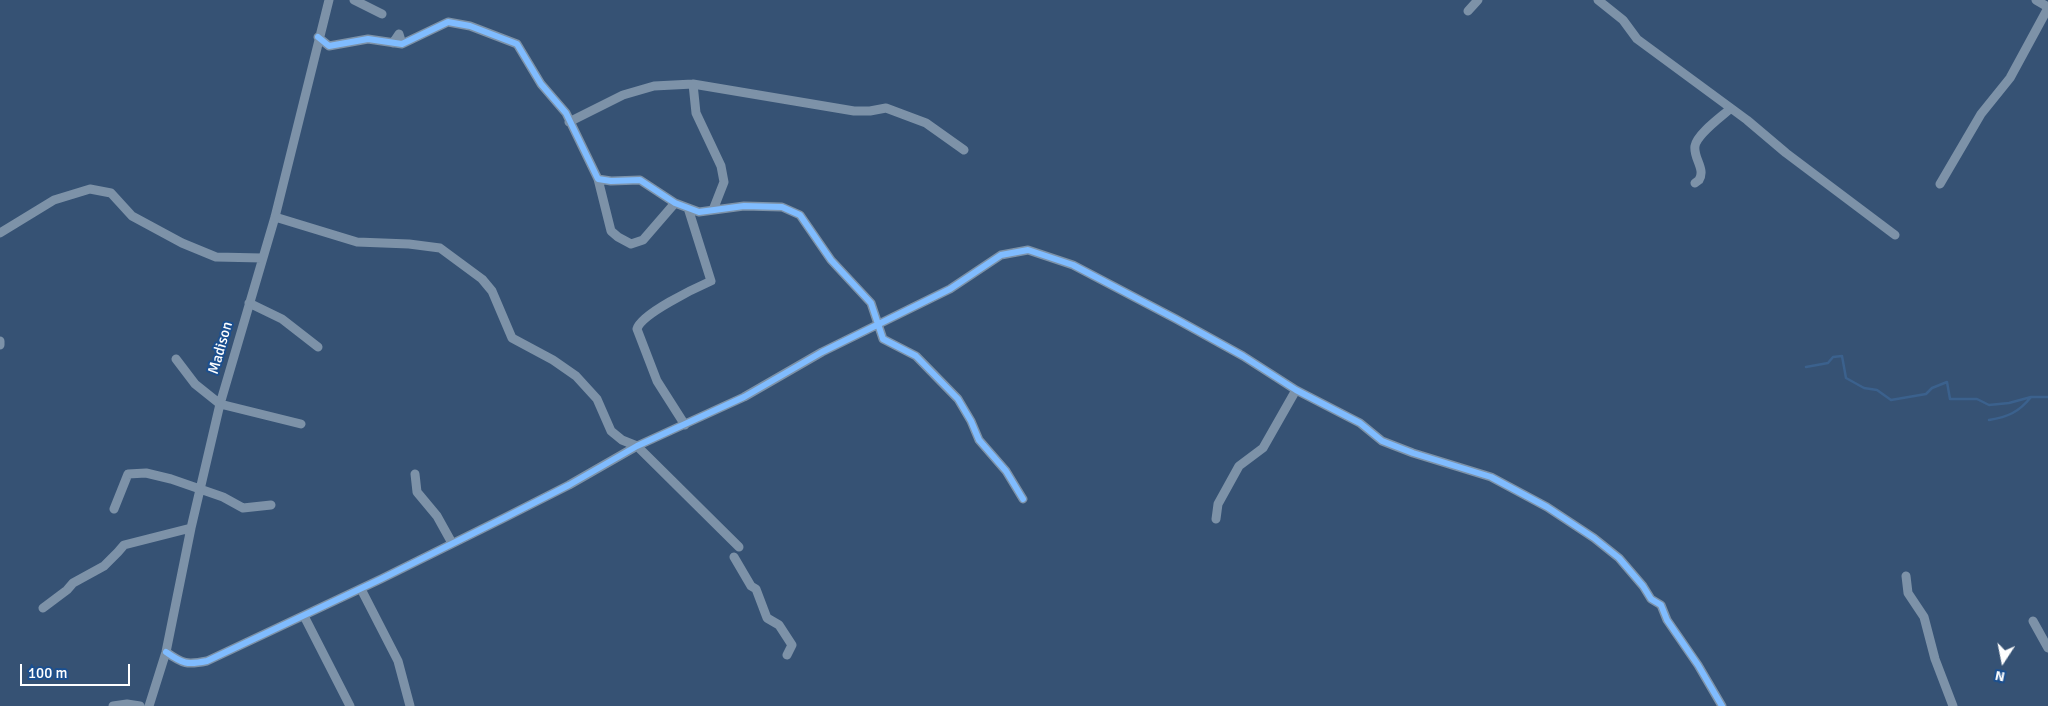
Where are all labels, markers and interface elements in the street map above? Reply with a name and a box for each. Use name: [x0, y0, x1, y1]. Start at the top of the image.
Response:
street label: Madison: [205, 319, 237, 377]
north arrow: [1978, 636, 2028, 686]
scale bar: [22, 654, 132, 686]
text: 100 m: [28, 664, 68, 682]
text: N: [1994, 667, 2006, 685]

